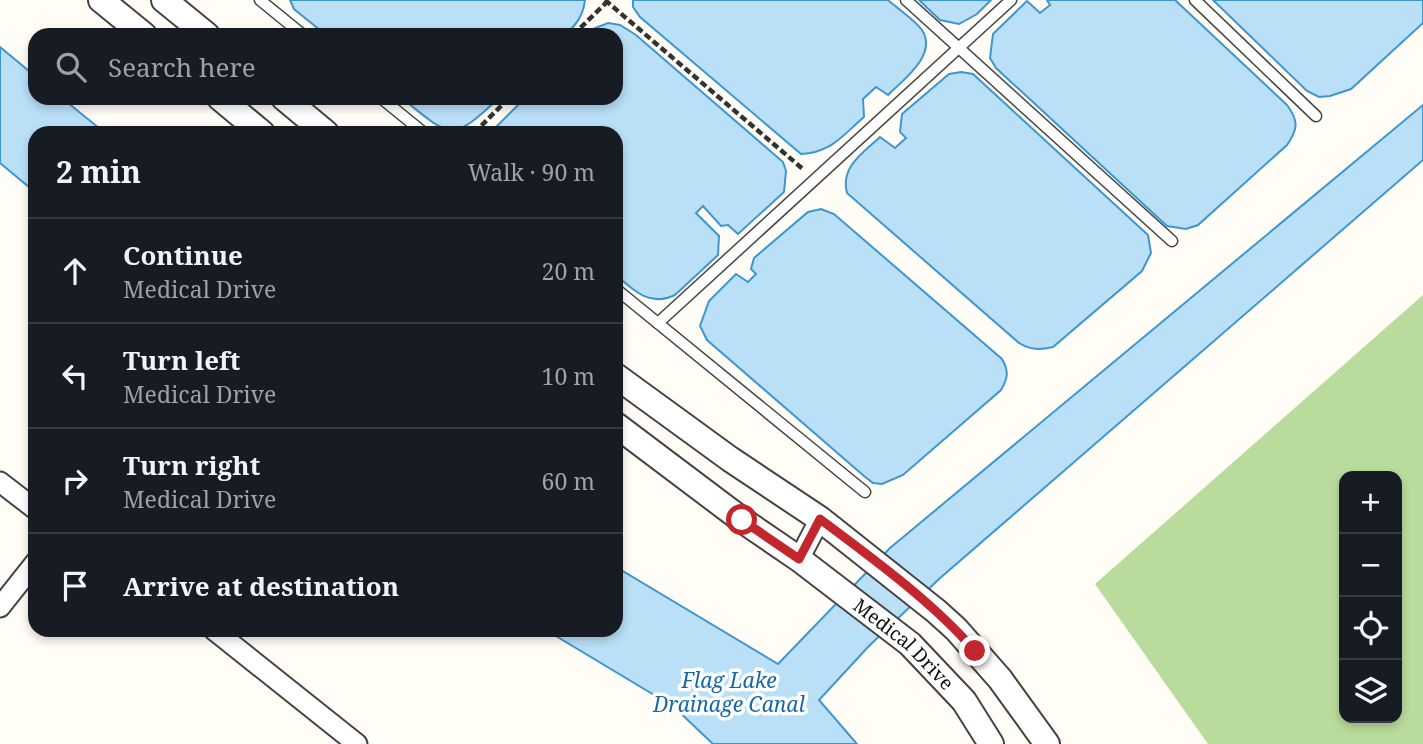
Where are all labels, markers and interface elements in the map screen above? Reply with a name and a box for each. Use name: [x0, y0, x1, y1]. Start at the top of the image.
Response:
search box: [28, 28, 623, 105]
icon: search: [52, 48, 90, 86]
text: Search here: [108, 49, 256, 85]
text: 2 min: [56, 151, 141, 192]
text: Walk · 90 m: [468, 156, 595, 188]
text: Continue: [123, 237, 243, 273]
icon: ahead: [56, 252, 94, 290]
text: 20 m: [542, 255, 595, 287]
text: Medical Drive: [123, 273, 276, 305]
text: Turn left: [123, 342, 240, 378]
icon: left: [56, 357, 94, 395]
text: 10 m: [542, 360, 595, 392]
text: Medical Drive: [123, 378, 276, 410]
text: Turn right: [123, 447, 260, 483]
icon: right: [56, 462, 94, 500]
text: 60 m: [542, 465, 595, 497]
map controls: [1339, 471, 1402, 723]
button: +: [1339, 471, 1402, 534]
text: Medical Drive: [123, 483, 276, 515]
route start: [726, 504, 757, 535]
button: −: [1339, 534, 1402, 597]
icon: arrive: [56, 567, 94, 605]
text: Arrive at destination: [123, 568, 399, 604]
street label: Medical Drive: [848, 592, 960, 696]
button: locate: [1339, 597, 1402, 660]
route end: [959, 635, 990, 666]
button: layers: [1339, 660, 1402, 723]
water label: Flag Lake Drainage Canal: [652, 666, 806, 718]

